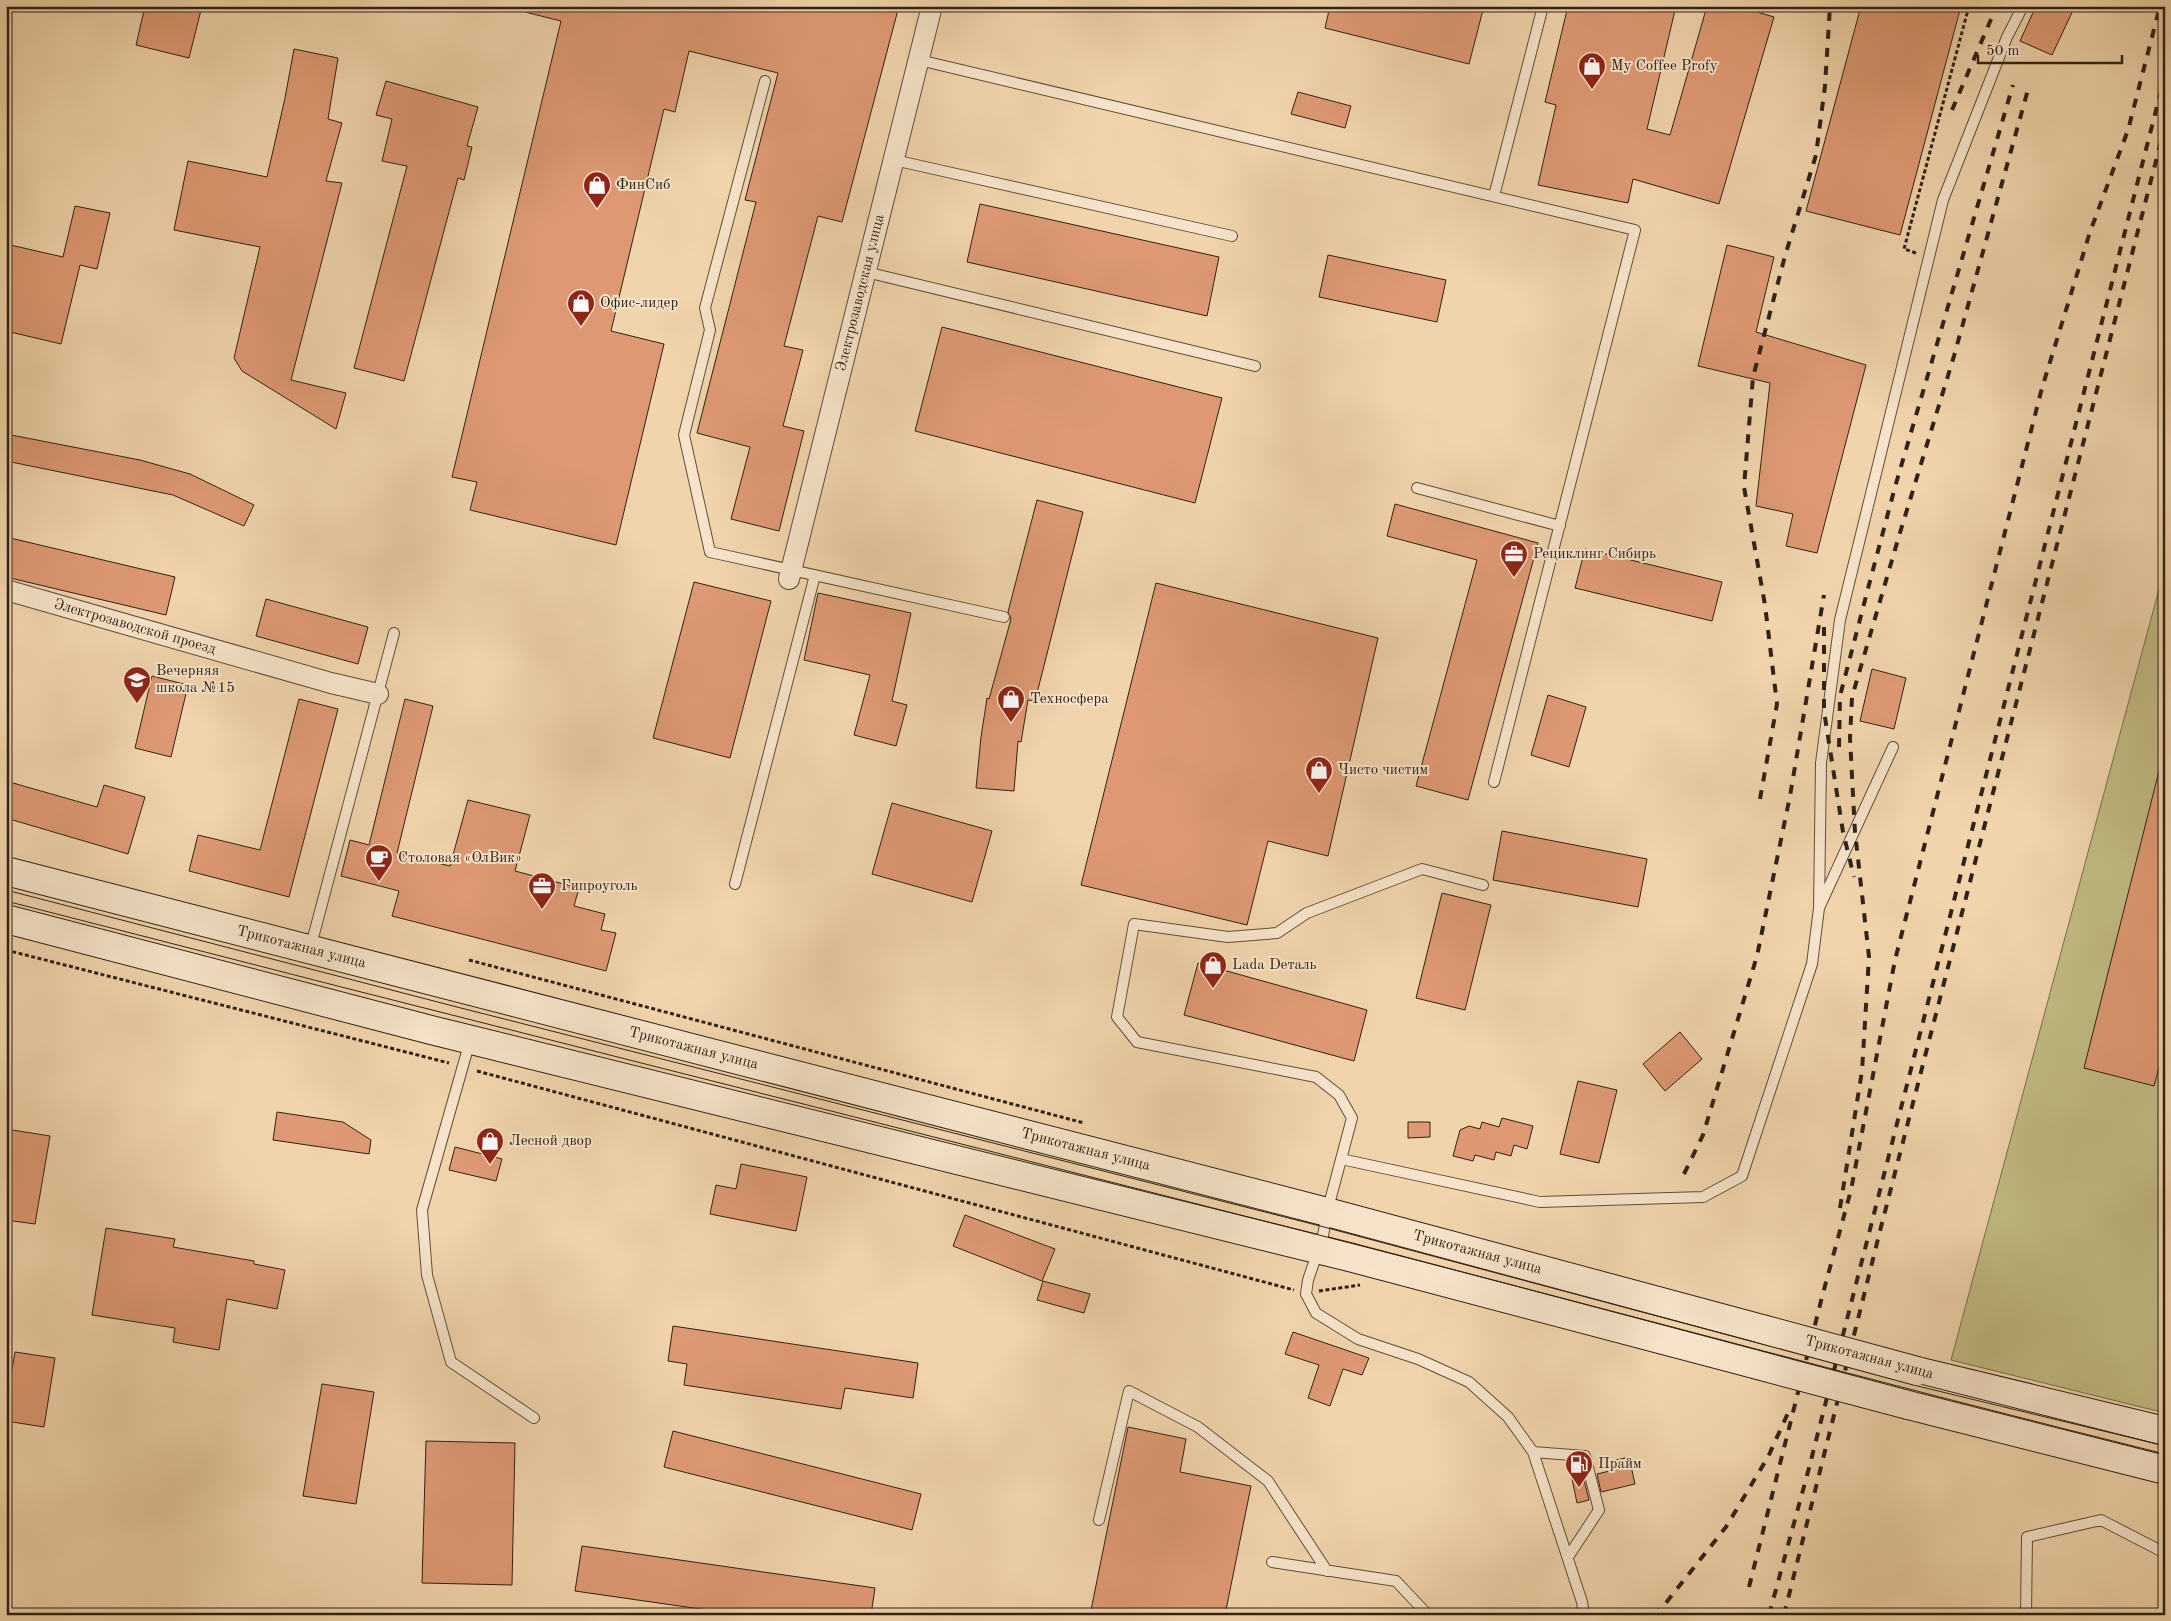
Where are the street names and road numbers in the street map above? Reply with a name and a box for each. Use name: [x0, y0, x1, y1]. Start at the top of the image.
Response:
street label: Электрозаводская улица: [834, 212, 887, 373]
street label: Электрозаводской проезд: [52, 597, 218, 657]
street label: Трикотажная улица: [235, 923, 368, 971]
street label: Трикотажная улица: [627, 1025, 760, 1072]
street label: Трикотажная улица: [1019, 1126, 1152, 1174]
street label: Трикотажная улица: [1411, 1228, 1544, 1277]
street label: Трикотажная улица: [1803, 1334, 1936, 1383]

